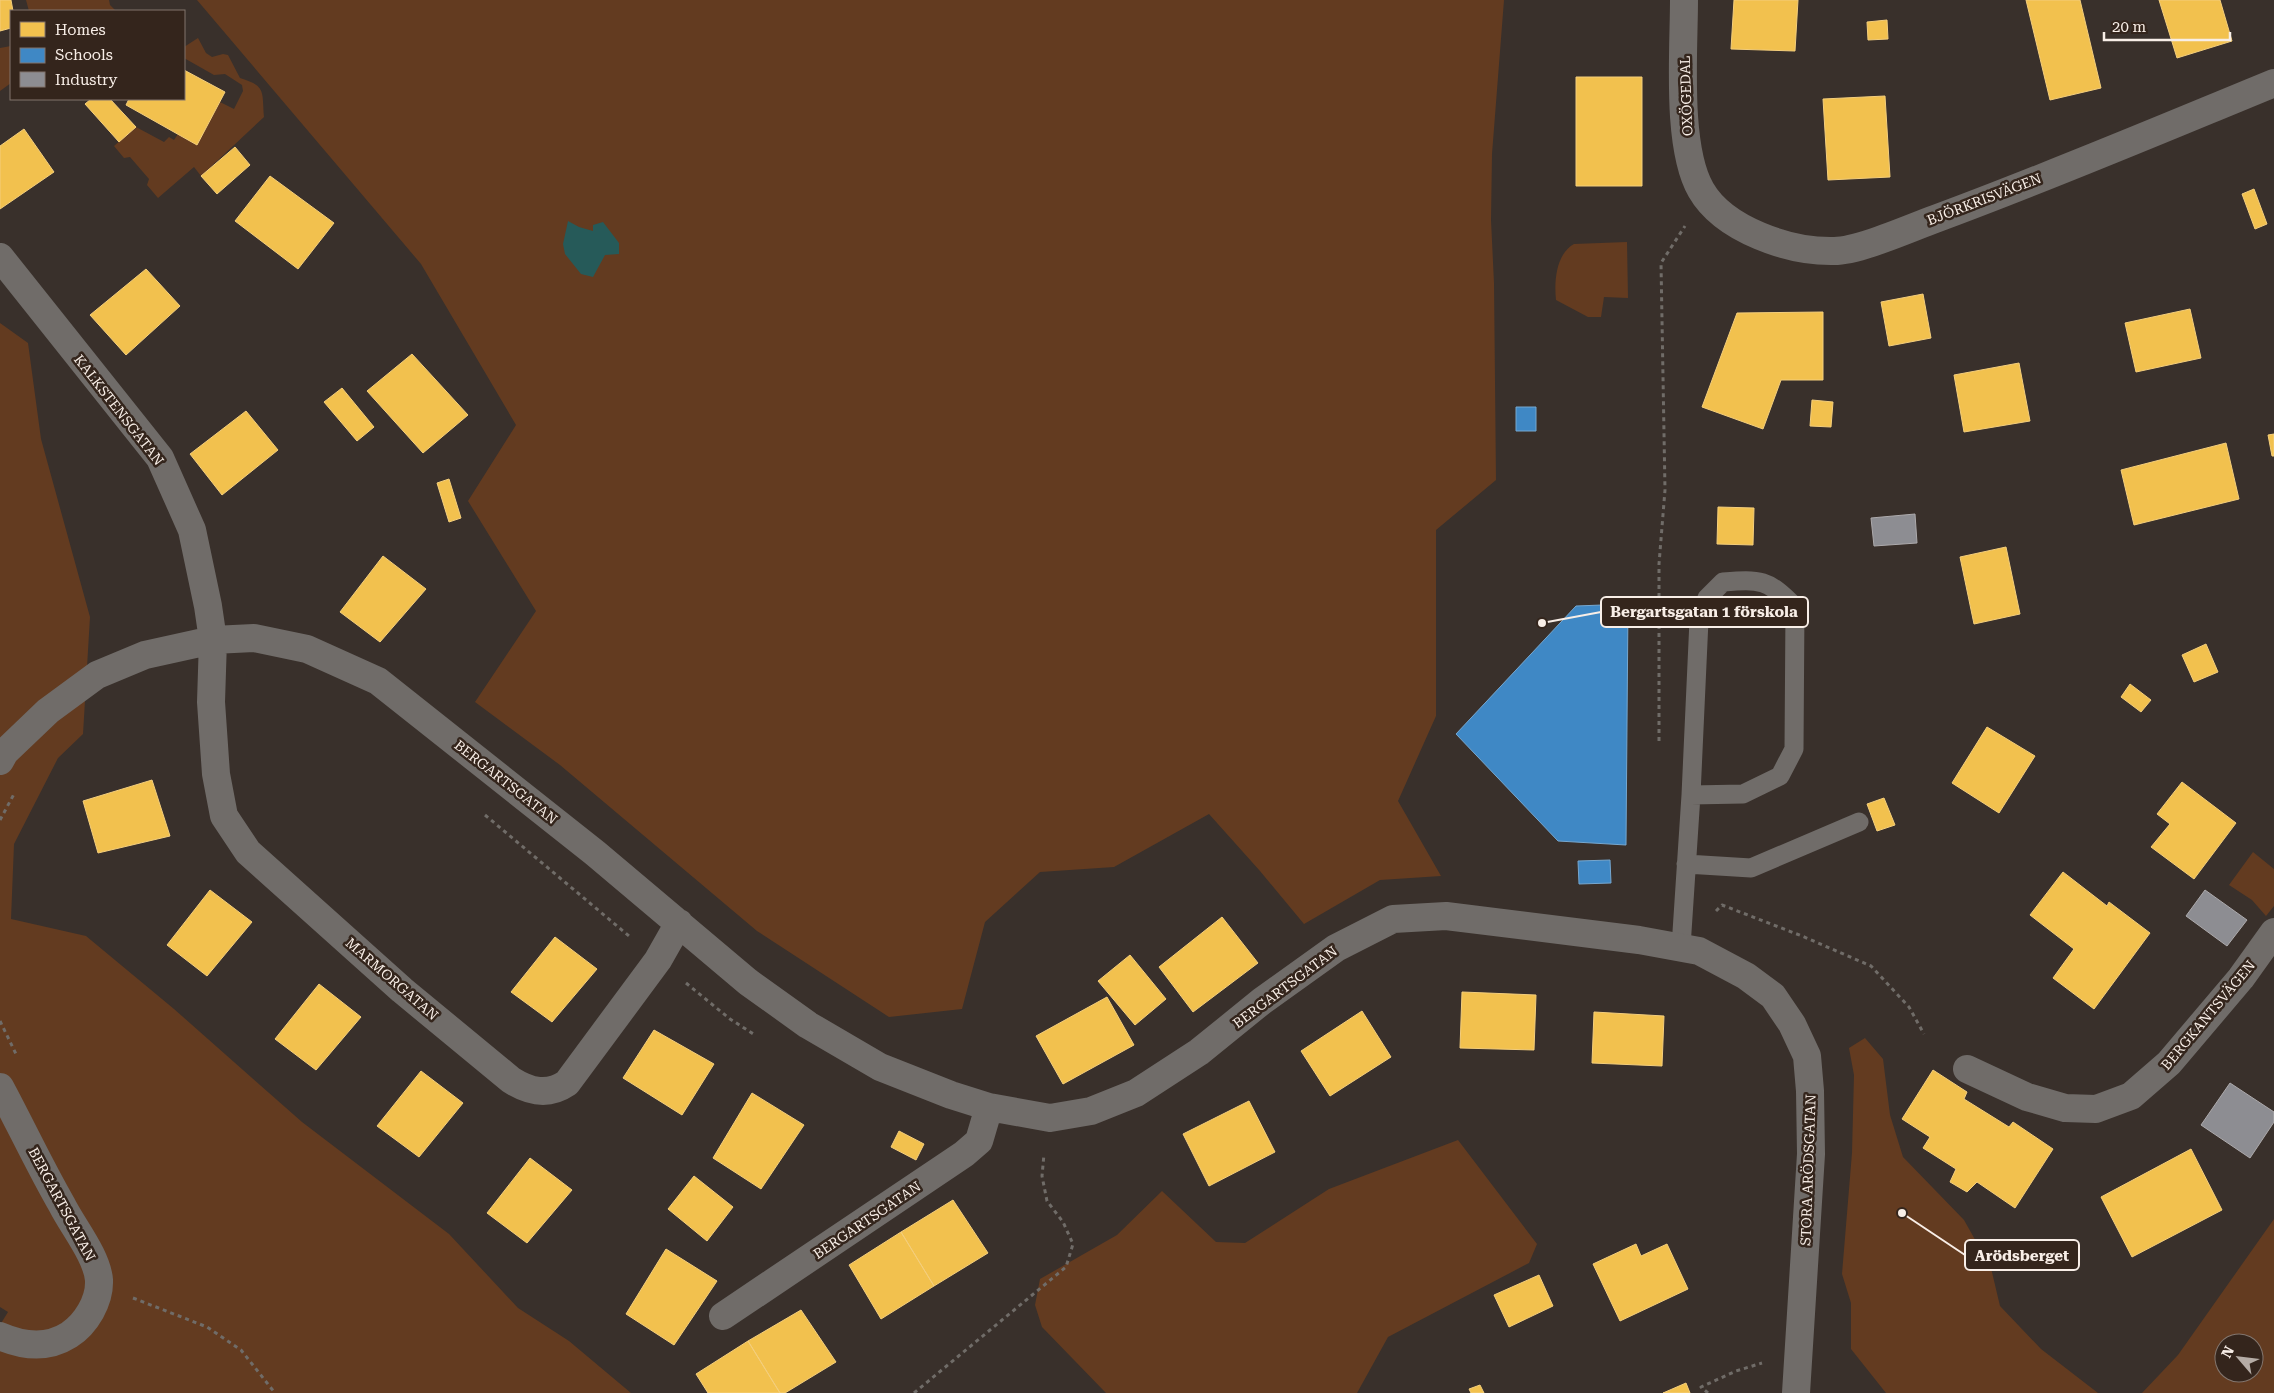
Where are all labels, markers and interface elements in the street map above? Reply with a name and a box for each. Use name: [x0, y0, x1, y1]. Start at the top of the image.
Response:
legend: [10, 10, 185, 100]
scale bar: [2104, 10, 2230, 42]
text: 20 m: [2112, 18, 2147, 36]
text: Homes: [55, 21, 106, 39]
text: Schools: [55, 46, 113, 64]
street label: OXÖGEDAL: [1677, 55, 1695, 136]
text: Industry: [55, 71, 117, 89]
street label: BJÖRKRISVÄGEN: [1924, 170, 2044, 228]
street label: KALKSTENSGATAN: [71, 352, 167, 468]
callout: Bergartsgatan 1 förskola: [1601, 597, 1808, 627]
text: Bergartsgatan 1 förskola: [1610, 603, 1798, 621]
street label: BERGARTSGATAN: [451, 737, 561, 827]
street label: MARMORGATAN: [343, 935, 441, 1023]
street label: BERGARTSGATAN: [1230, 943, 1340, 1031]
street label: BERGKANTSVÄGEN: [2158, 957, 2258, 1073]
street label: STORA ARÖDSGATAN: [1797, 1094, 1819, 1246]
street label: BERGARTSGATAN: [25, 1145, 99, 1263]
street label: BERGARTSGATAN: [810, 1178, 924, 1262]
callout: Arödsberget: [1965, 1240, 2079, 1270]
text: Arödsberget: [1975, 1247, 2069, 1265]
north arrow: [2214, 1333, 2264, 1383]
text: N: [2218, 1343, 2237, 1360]

